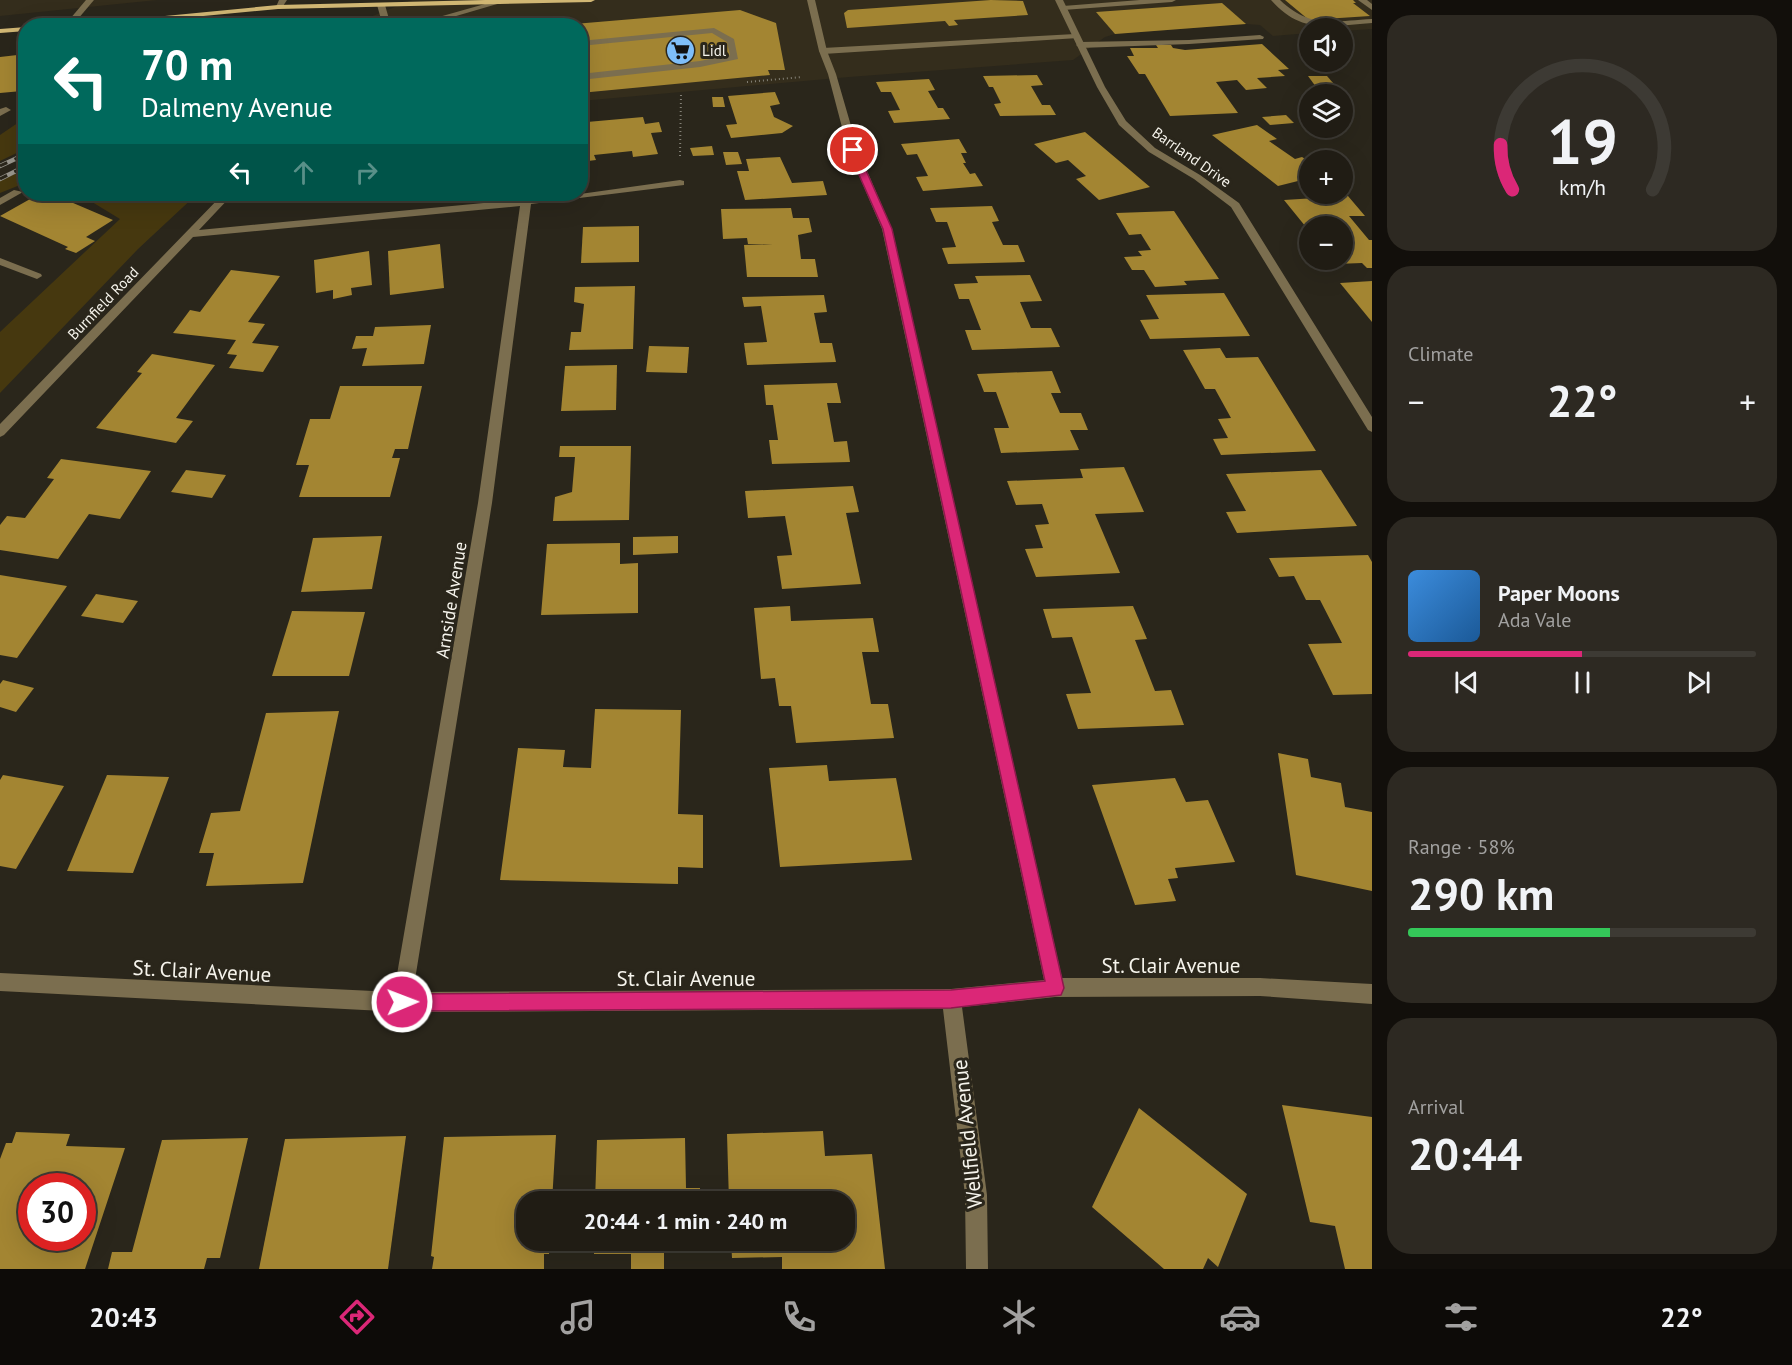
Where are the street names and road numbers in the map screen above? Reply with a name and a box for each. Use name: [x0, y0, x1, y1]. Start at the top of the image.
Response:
street label: Barrland Drive: [1149, 123, 1235, 191]
street label: Burnfield Road: [63, 263, 143, 343]
street label: Arnside Avenue: [430, 540, 472, 660]
street label: St. Clair Avenue: [1102, 952, 1240, 979]
street label: St. Clair Avenue: [132, 954, 272, 988]
street label: St. Clair Avenue: [617, 965, 755, 992]
street label: Wellfield Avenue: [946, 1058, 988, 1210]

